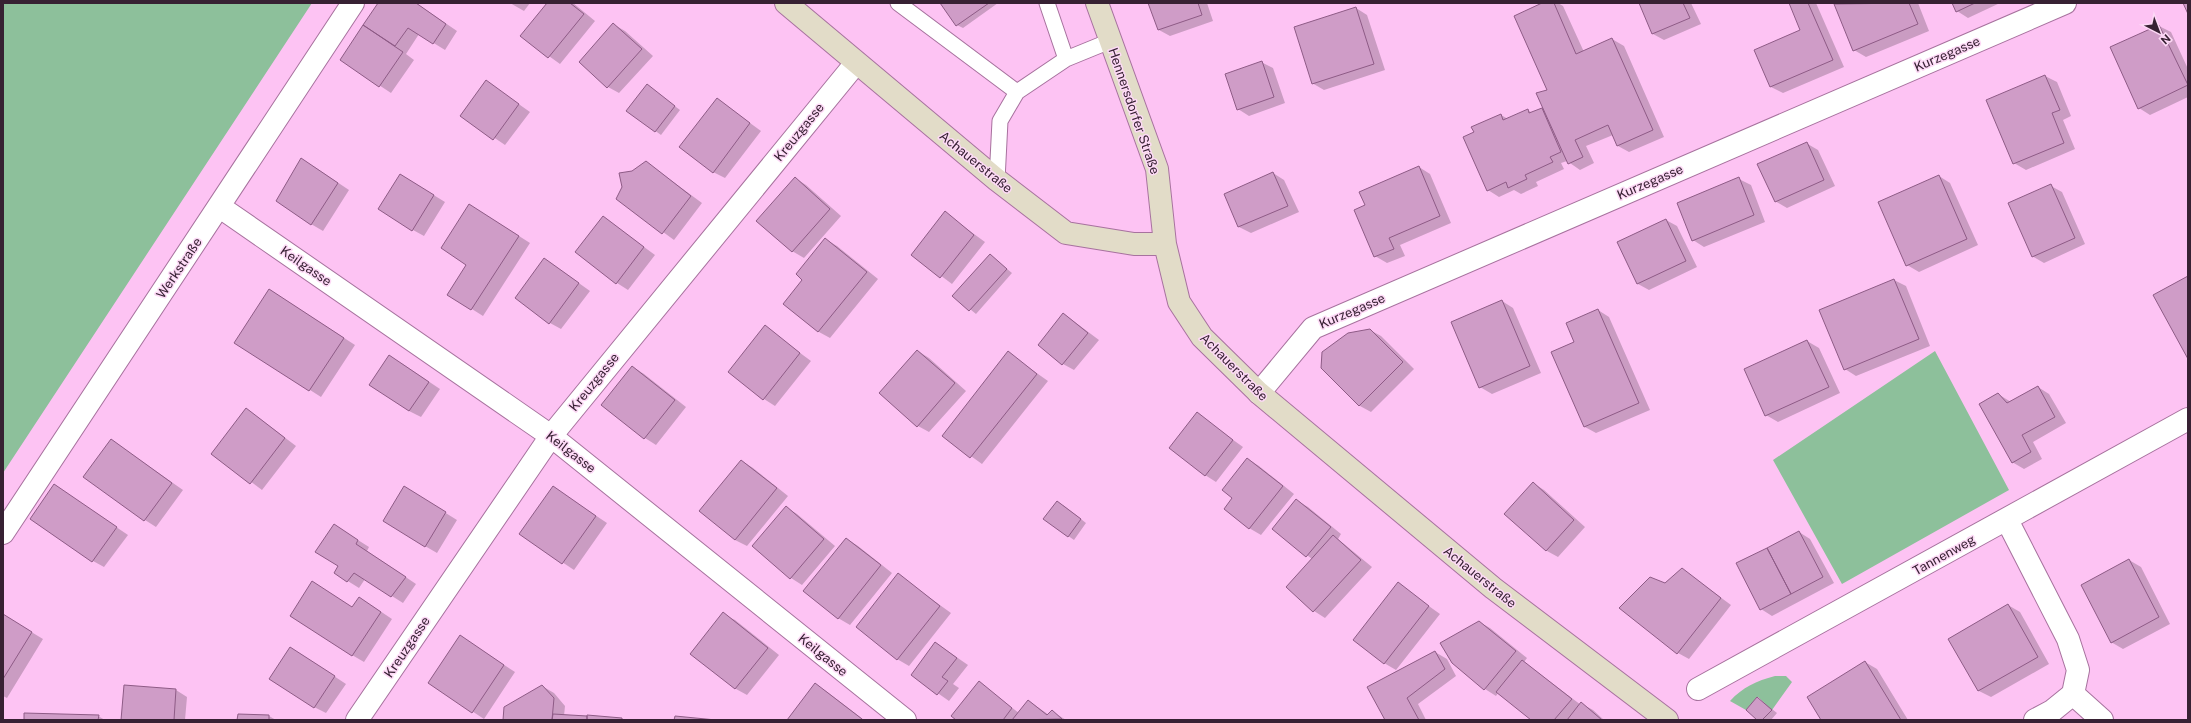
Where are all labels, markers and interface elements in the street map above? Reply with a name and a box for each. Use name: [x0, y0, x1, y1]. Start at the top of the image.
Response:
north arrow: [2139, 12, 2179, 52]
text: N: [2158, 32, 2173, 47]
street label: Kurzegasse: [1912, 33, 1982, 75]
street label: Hennersdorfer Straße: [1105, 46, 1163, 176]
street label: Kreuzgasse: [771, 100, 827, 164]
street label: Achauerstraße: [937, 128, 1015, 196]
street label: Kurzegasse: [1615, 161, 1685, 203]
street label: Werkstraße: [153, 235, 205, 301]
street label: Keilgasse: [278, 243, 334, 289]
street label: Kurzegasse: [1317, 290, 1387, 332]
street label: Achauerstraße: [1197, 330, 1271, 404]
street label: Kreuzgasse: [566, 350, 622, 414]
street label: Keilgasse: [543, 428, 599, 476]
street label: Tannenweg: [1910, 532, 1978, 578]
street label: Achauerstraße: [1441, 543, 1519, 611]
street label: Kreuzgasse: [381, 614, 433, 680]
street label: Keilgasse: [795, 631, 851, 679]

